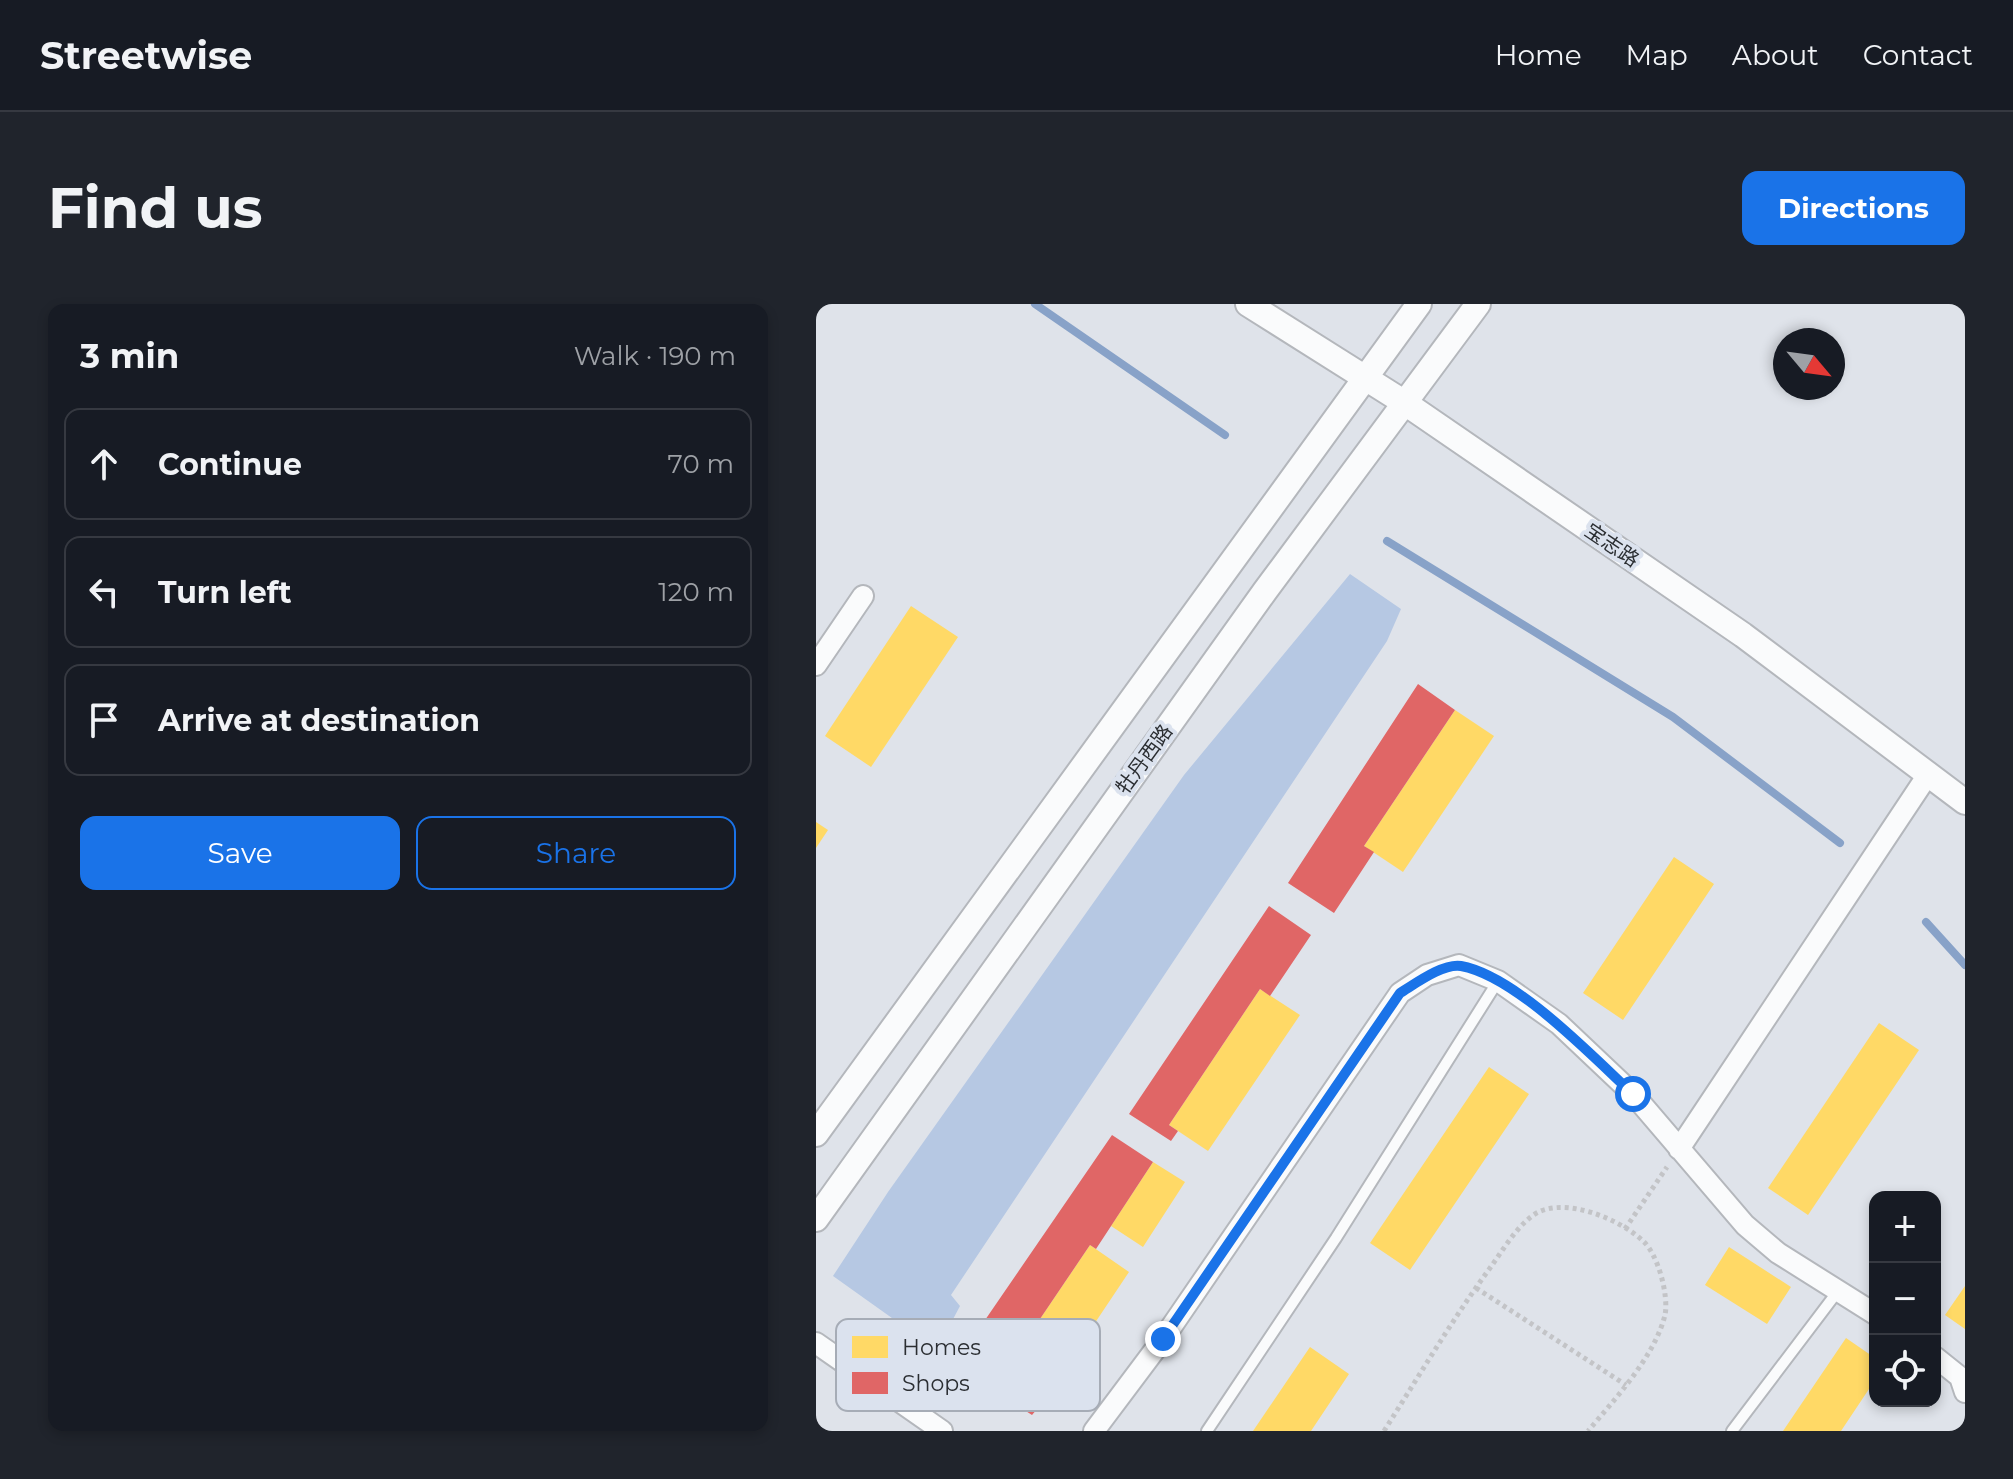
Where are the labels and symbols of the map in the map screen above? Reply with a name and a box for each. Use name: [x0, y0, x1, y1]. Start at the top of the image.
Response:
north arrow: [1773, 328, 1845, 400]
street label: 宝志路: [1580, 518, 1644, 572]
street label: 牡丹西路: [1111, 720, 1177, 798]
route start: [1615, 1076, 1651, 1112]
legend: [836, 1319, 1100, 1411]
route end: [1145, 1321, 1181, 1357]
text: Homes: [902, 1334, 981, 1361]
text: Shops: [902, 1370, 970, 1397]

